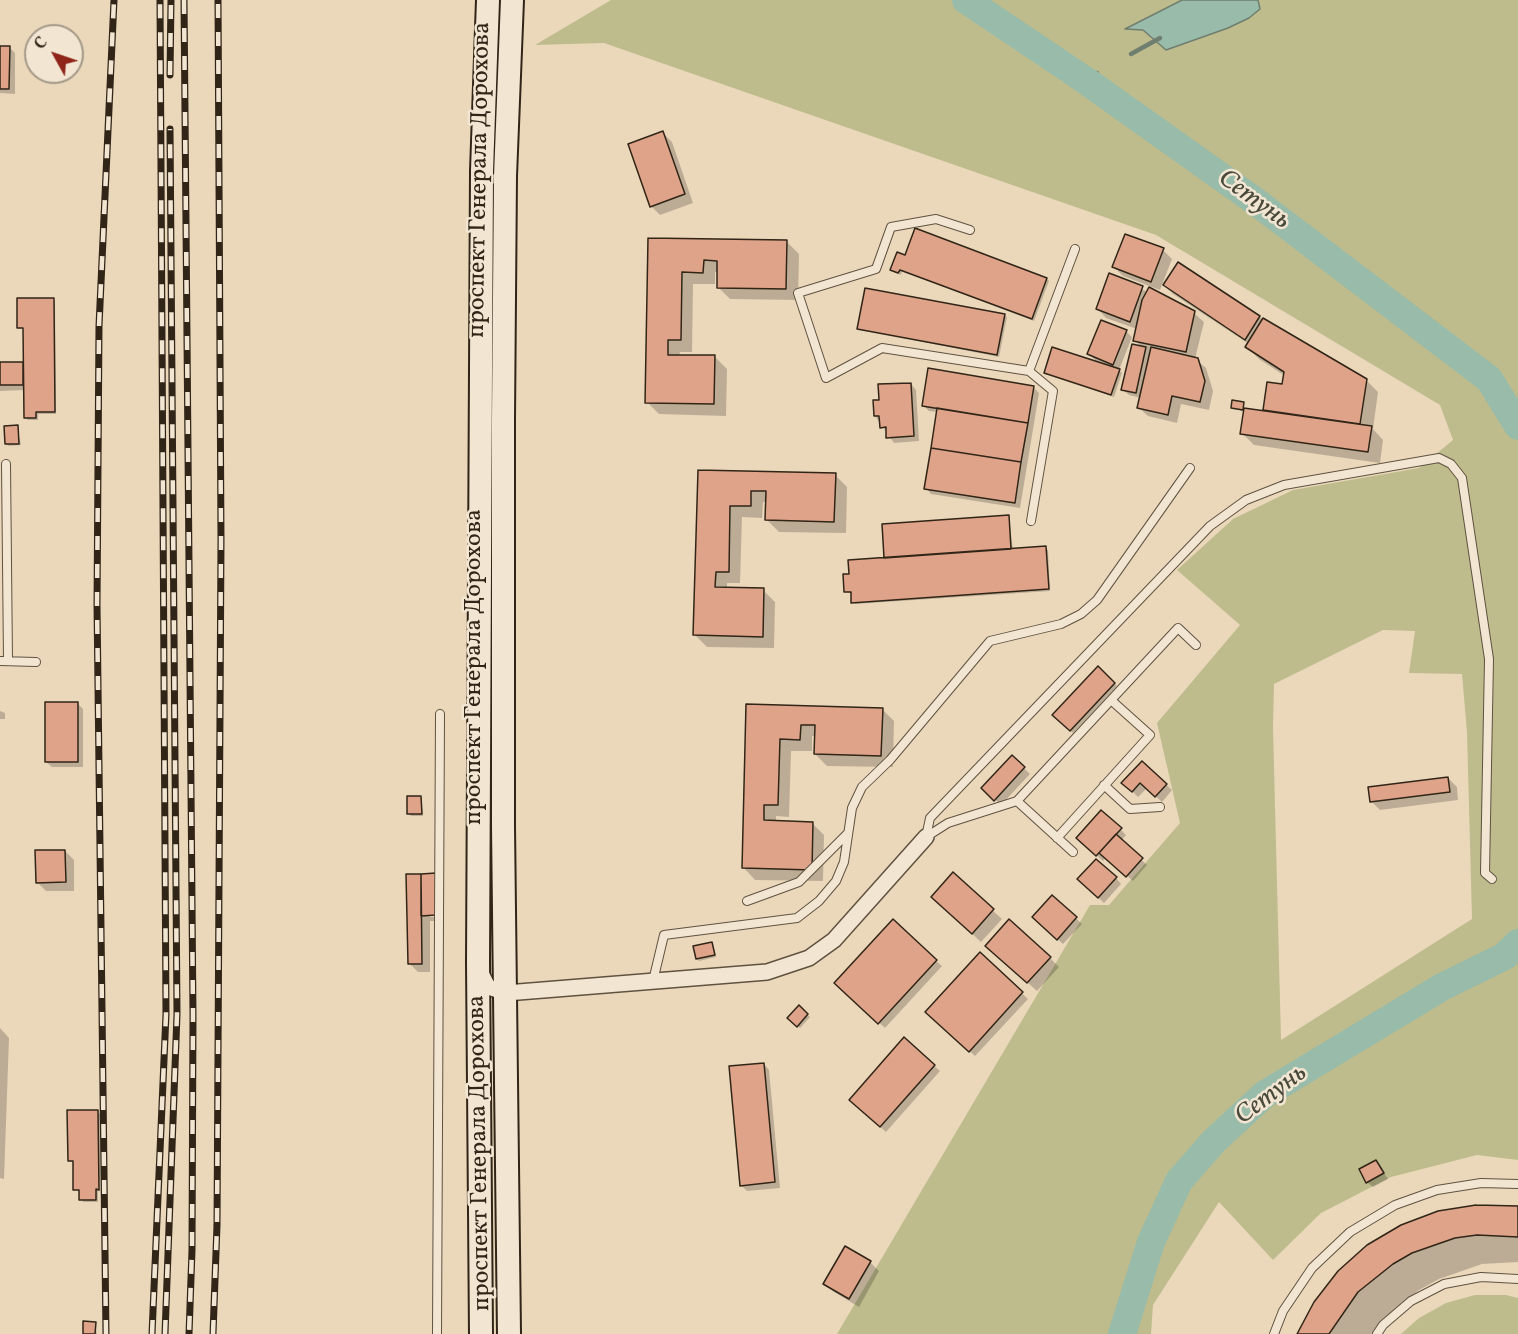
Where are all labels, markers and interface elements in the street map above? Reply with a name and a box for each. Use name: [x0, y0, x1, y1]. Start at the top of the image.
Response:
street label: проспект Генерала Дорохова: [464, 22, 498, 338]
north arrow: [24, 24, 84, 84]
text: С: [30, 33, 53, 55]
water label: Сетунь: [1211, 164, 1295, 238]
street label: проспект Генерала Дорохова: [462, 509, 490, 825]
street label: проспект Генерала Дорохова: [464, 995, 498, 1311]
water label: Сетунь: [1230, 1059, 1314, 1133]

